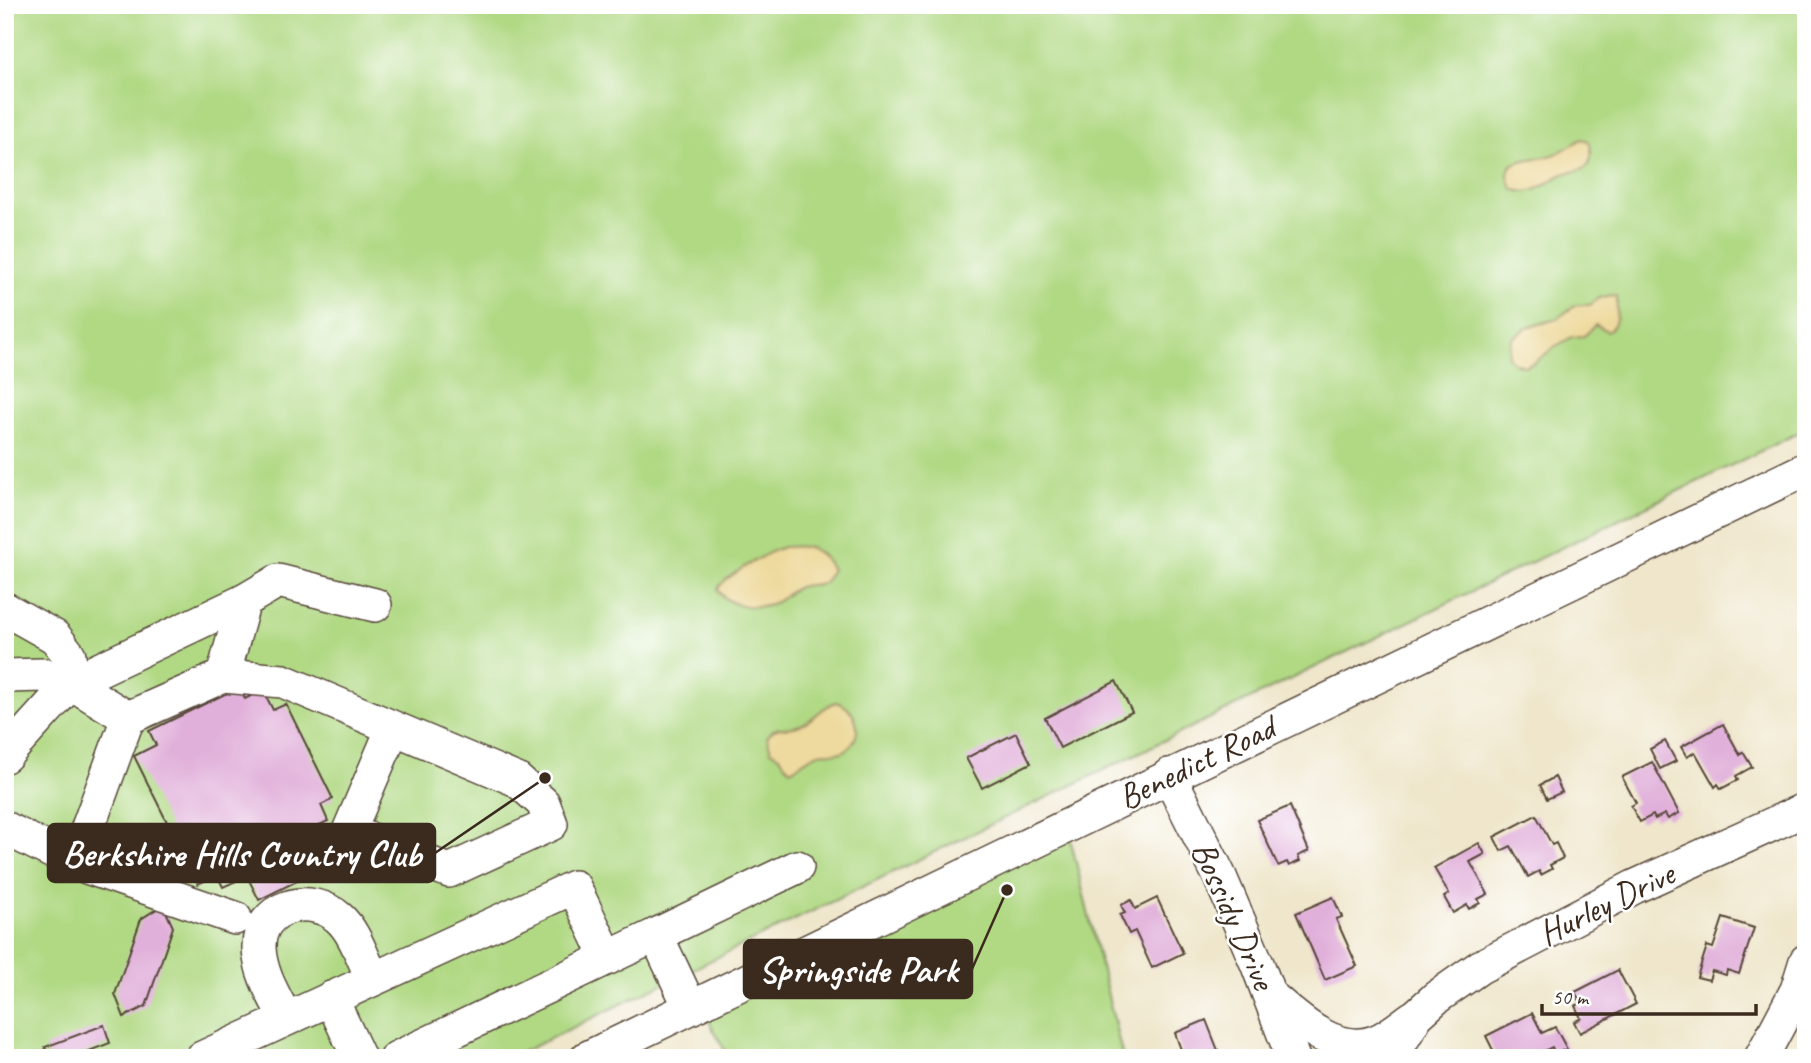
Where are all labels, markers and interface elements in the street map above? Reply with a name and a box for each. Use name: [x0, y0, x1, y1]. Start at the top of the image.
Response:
street label: Benedict Road: [1111, 703, 1287, 820]
callout: Berkshire Hills Country Club: [48, 824, 435, 882]
text: Berkshire Hills Country Club: [62, 830, 424, 877]
street label: Bossidy Drive: [1181, 834, 1287, 999]
street label: Hurley Drive: [1531, 850, 1684, 956]
callout: Springside Park: [744, 940, 972, 998]
text: Springside Park: [758, 946, 961, 993]
scale bar: [1542, 972, 1755, 1016]
text: 50 m: [1552, 984, 1590, 1010]

